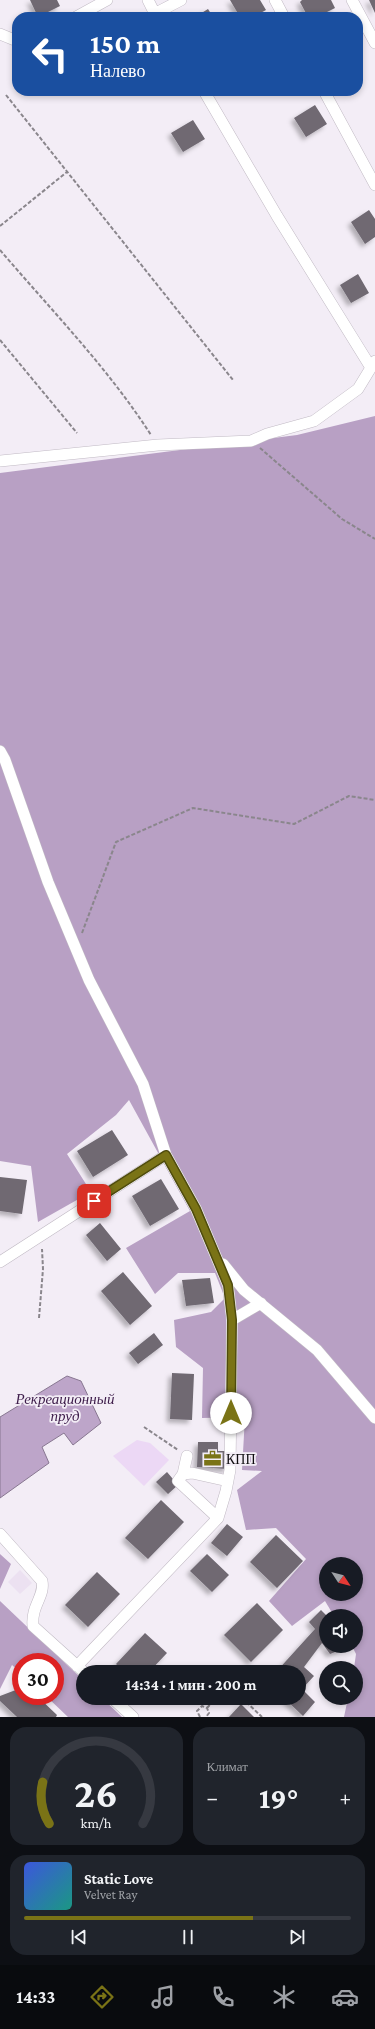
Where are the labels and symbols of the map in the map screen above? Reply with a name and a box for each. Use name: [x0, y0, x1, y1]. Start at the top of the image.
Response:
pin: [77, 1184, 111, 1218]
water label: Рекреационный пруд: [15, 1391, 115, 1424]
position arrow: [210, 1392, 252, 1434]
office icon: КПП: [203, 1449, 223, 1469]
place label: КПП: [226, 1451, 256, 1467]
north arrow: [319, 1557, 363, 1601]
speed limit sign: 30: [12, 1653, 64, 1705]

